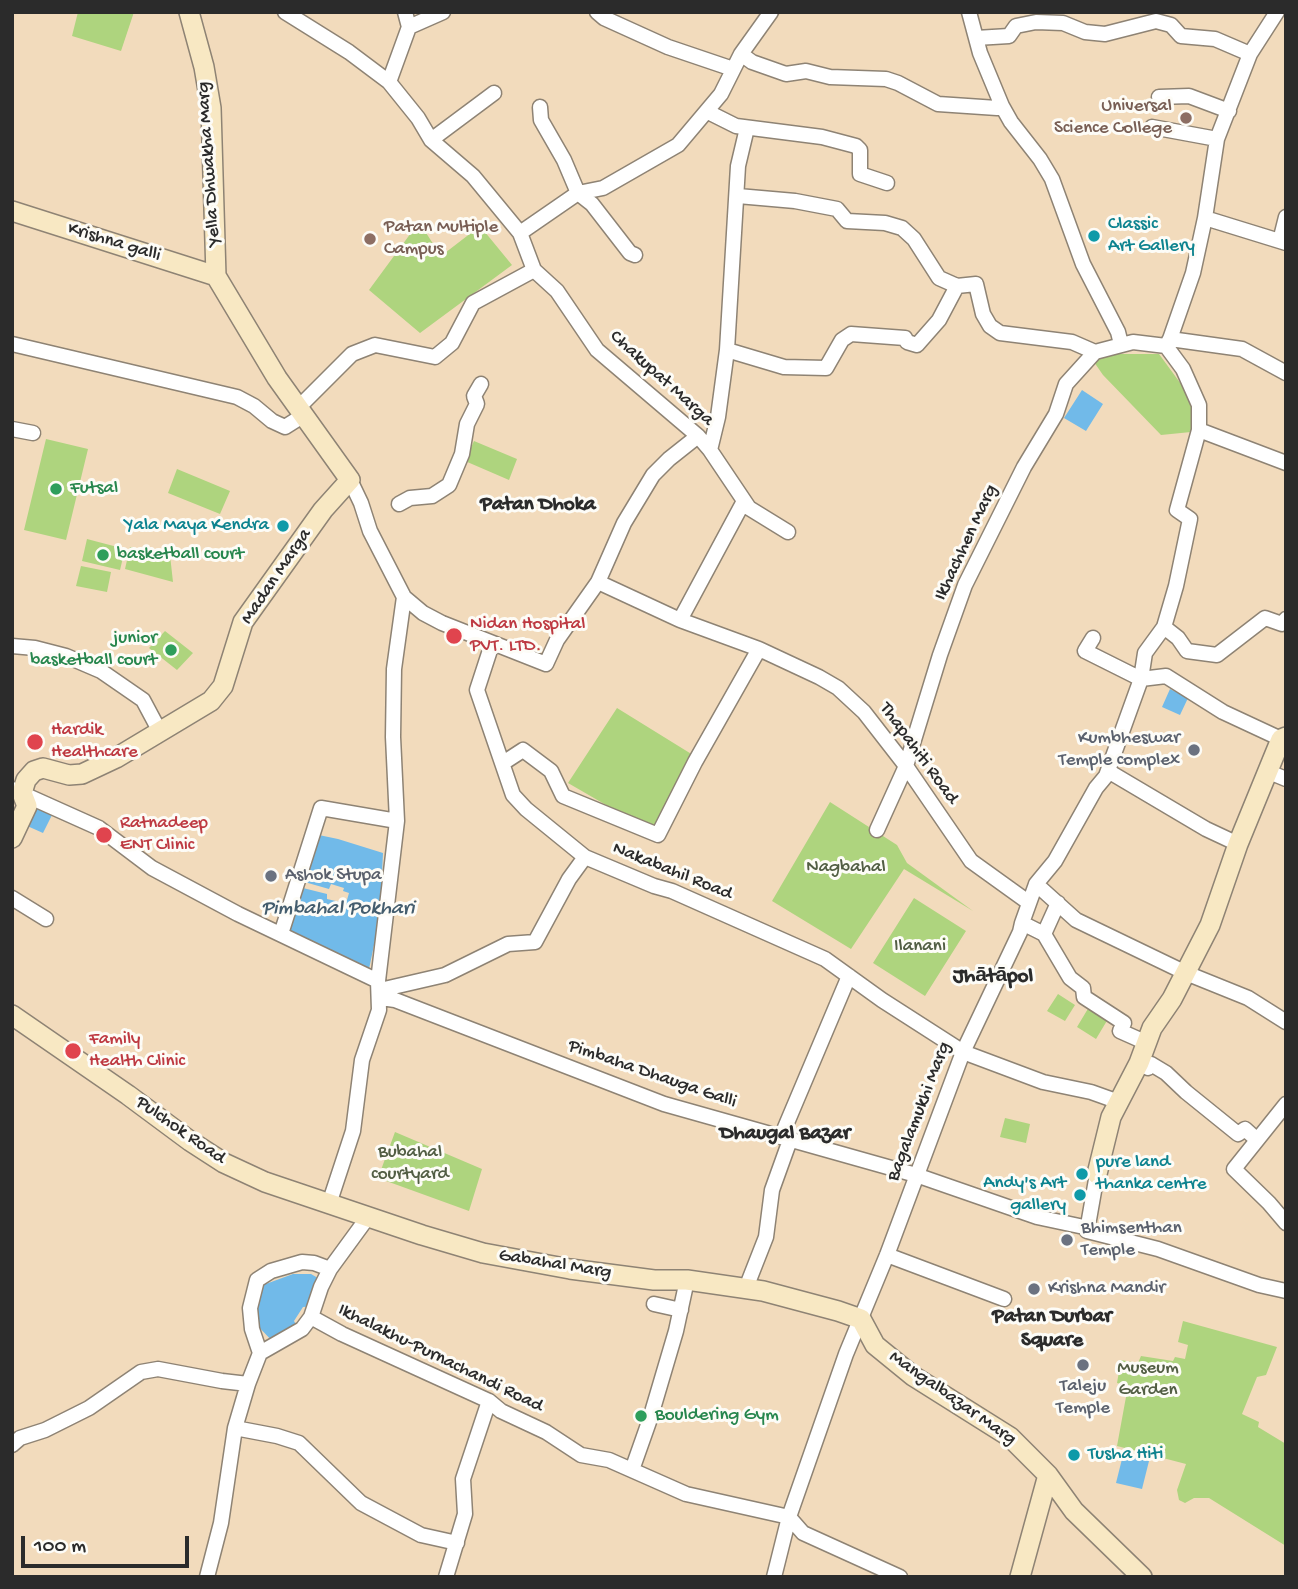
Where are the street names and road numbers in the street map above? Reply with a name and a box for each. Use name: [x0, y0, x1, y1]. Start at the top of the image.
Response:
street label: Yella Dhwakha Marg: [193, 81, 227, 247]
street label: Krishna galli: [65, 218, 163, 268]
street label: Chakupat Marga: [604, 326, 718, 432]
street label: Ikhachhen Marg: [930, 481, 1004, 605]
street label: Madan Marga: [237, 525, 317, 629]
street label: Thapahiti Road: [873, 699, 963, 809]
street label: Nakabahil Road: [609, 838, 735, 906]
street label: Pimbaha Dhauga Galli: [565, 1035, 739, 1115]
street label: Bagalamukhi Marg: [883, 1039, 957, 1185]
street label: Pulchok Road: [131, 1092, 229, 1170]
street label: Gabahal Marg: [497, 1245, 613, 1285]
street label: Ikhalakhu-Purnachandi Road: [334, 1299, 546, 1419]
street label: Mangalbazar Marg: [884, 1347, 1020, 1451]

